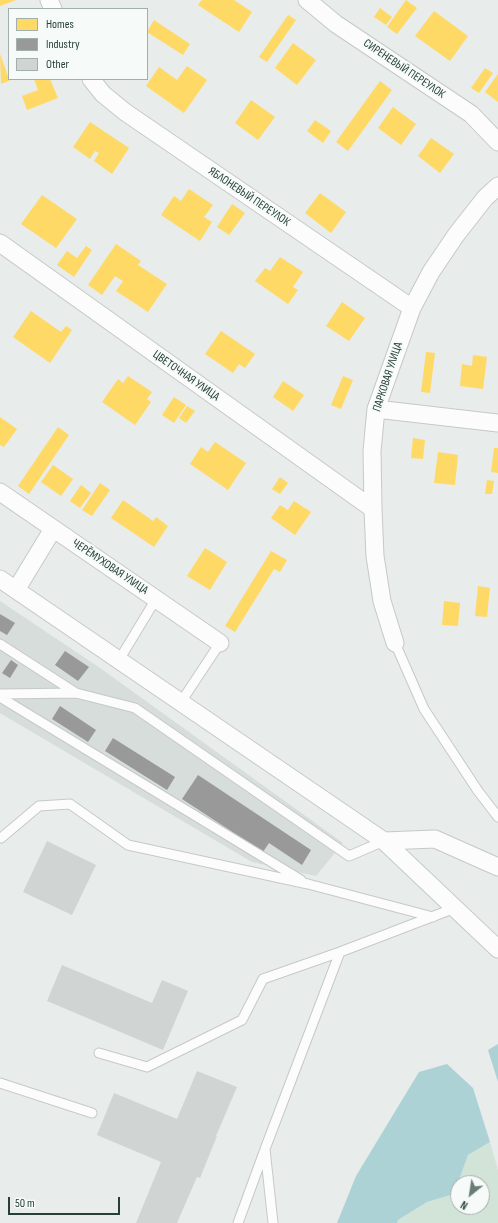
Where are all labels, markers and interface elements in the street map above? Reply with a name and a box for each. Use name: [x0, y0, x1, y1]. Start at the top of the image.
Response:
legend: [8, 8, 148, 80]
text: Homes: [46, 17, 74, 32]
street label: СИРЕНЕВЫЙ ПЕРЕУЛОК: [360, 36, 448, 102]
text: Industry: [46, 37, 80, 52]
text: Other: [46, 57, 69, 72]
street label: ЯБЛОНЕВЫЙ ПЕРЕУЛОК: [205, 164, 293, 230]
street label: ПАРКОВАЯ УЛИЦА: [370, 340, 406, 414]
street label: ЦВЕТОЧНАЯ УЛИЦА: [150, 348, 222, 404]
street label: ЧЕРЁМУХОВАЯ УЛИЦА: [69, 536, 151, 598]
north arrow: [450, 1175, 490, 1215]
scale bar: [10, 1189, 122, 1215]
text: 50 m: [15, 1196, 35, 1211]
text: N: [458, 1198, 470, 1212]

